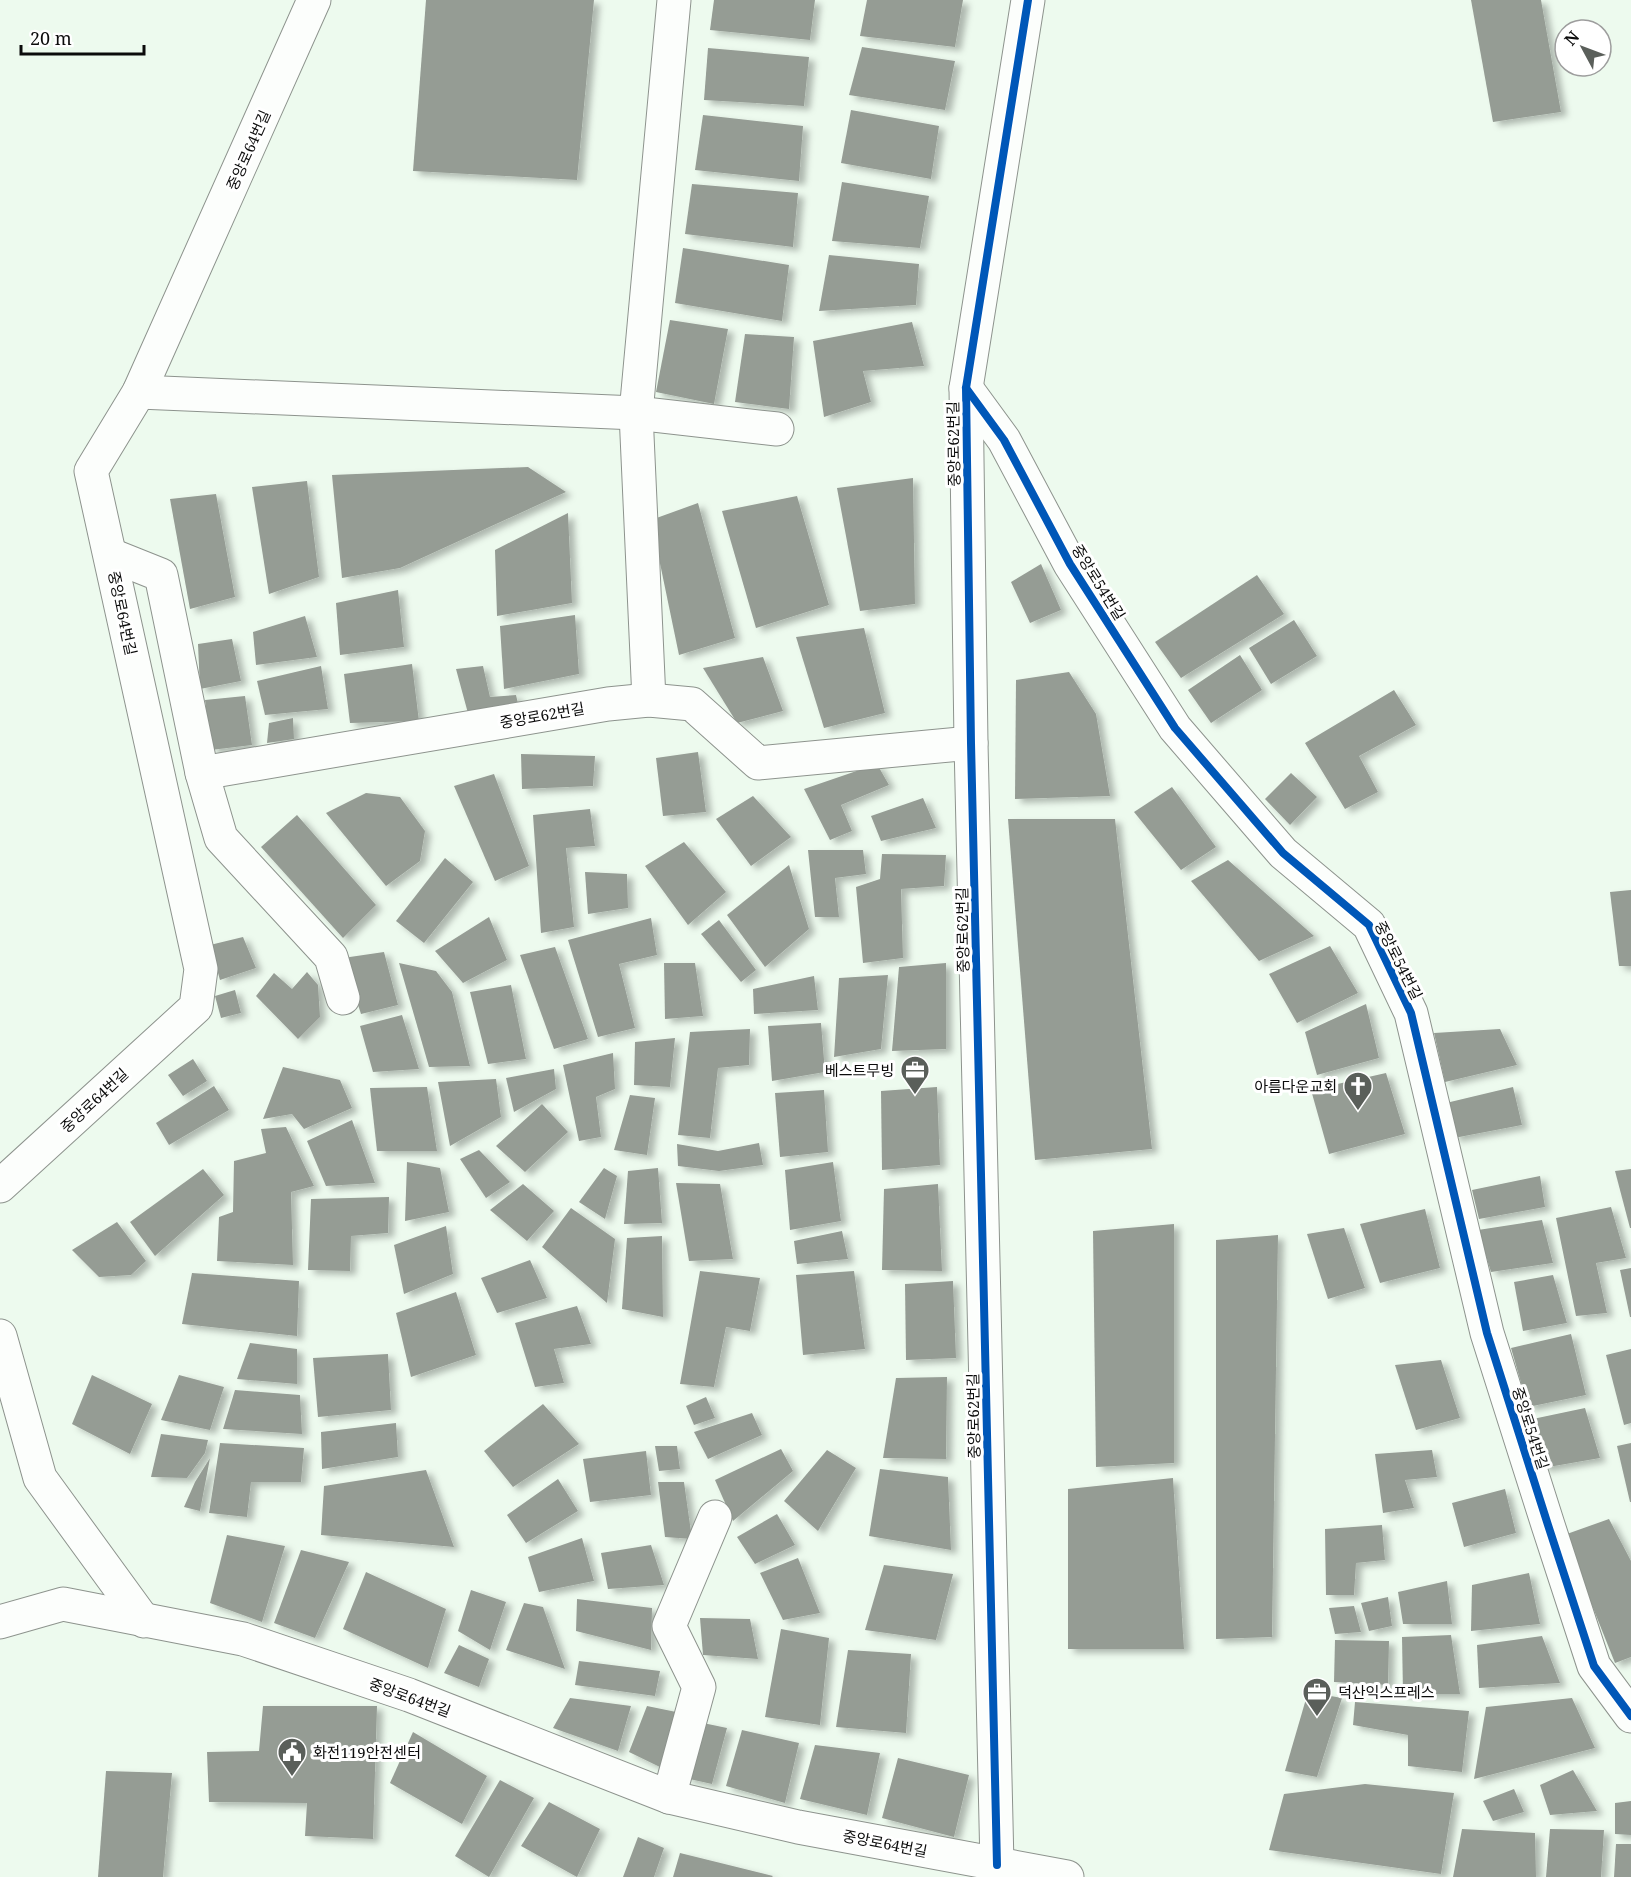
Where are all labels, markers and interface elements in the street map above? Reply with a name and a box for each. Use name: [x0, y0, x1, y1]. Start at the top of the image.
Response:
scale bar: [21, 18, 144, 56]
north arrow: [1553, 18, 1613, 78]
text: 20 m: [30, 26, 72, 50]
text: N: [1559, 26, 1584, 50]
street label: 중앙로64번길: [221, 107, 275, 193]
street label: 중앙로62번길: [942, 401, 964, 487]
street label: 중앙로54번길: [1068, 540, 1130, 624]
street label: 중앙로64번길: [104, 569, 142, 657]
street label: 중앙로62번길: [498, 698, 586, 732]
street label: 중앙로62번길: [951, 887, 973, 973]
street label: 중앙로54번길: [1371, 917, 1427, 1003]
office icon: 베스트무빙: [899, 1054, 931, 1096]
place label: 베스트무빙: [825, 1060, 894, 1080]
street label: 중앙로64번길: [56, 1063, 132, 1137]
church icon: 아름다운교회: [1342, 1070, 1374, 1112]
place label: 아름다운교회: [1254, 1076, 1337, 1096]
street label: 중앙로62번길: [962, 1373, 984, 1459]
street label: 중앙로54번길: [1508, 1384, 1554, 1472]
street label: 중앙로64번길: [366, 1673, 454, 1721]
office icon: 덕산익스프레스: [1301, 1676, 1333, 1718]
place label: 덕산익스프레스: [1338, 1682, 1435, 1702]
public building icon: 화전119안전센터: [276, 1736, 308, 1778]
place label: 화전119안전센터: [313, 1742, 421, 1762]
street label: 중앙로64번길: [841, 1825, 929, 1861]

